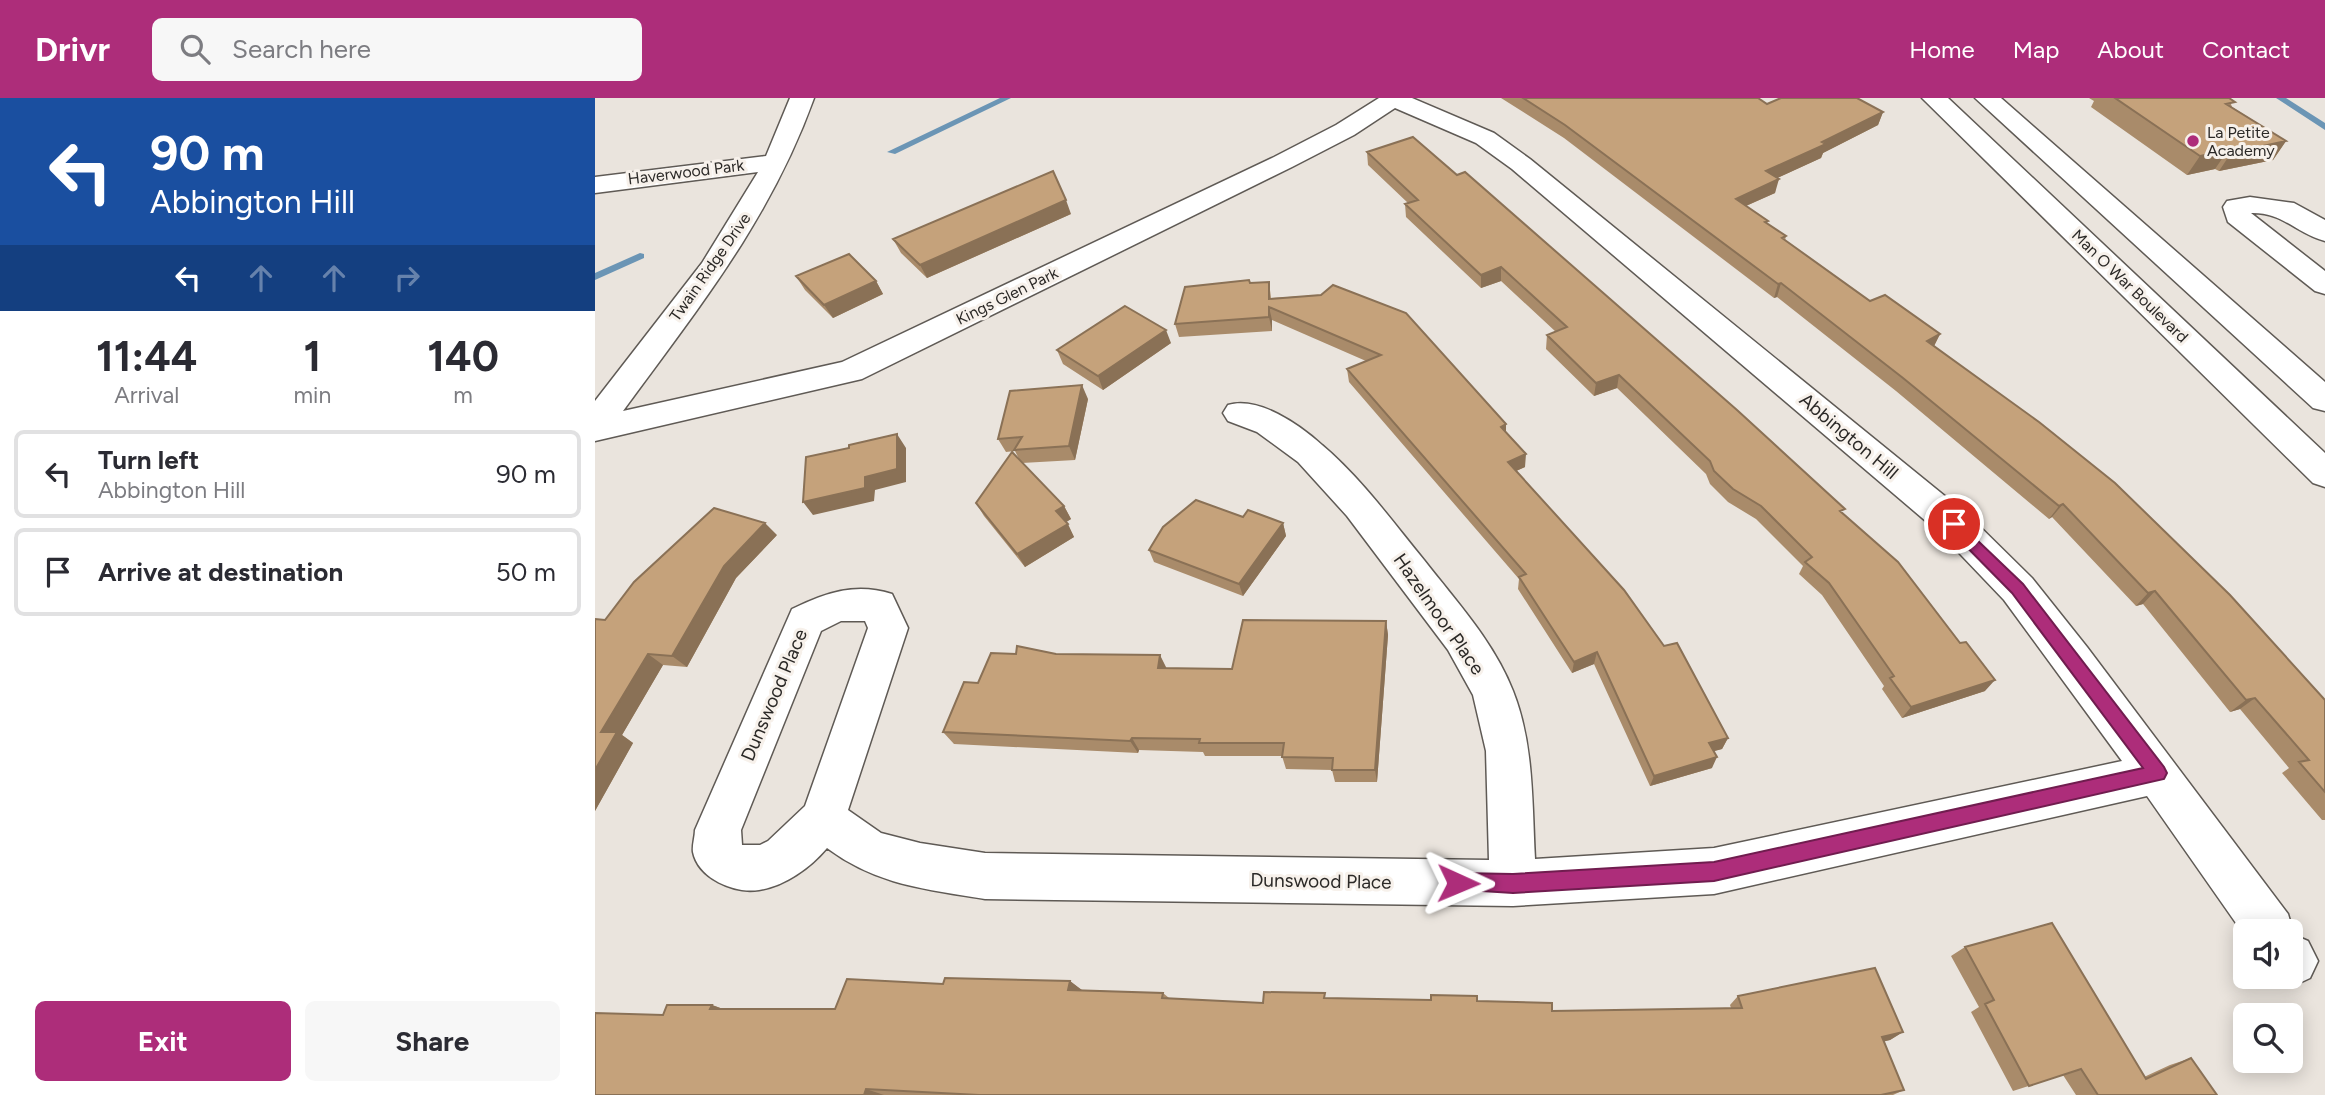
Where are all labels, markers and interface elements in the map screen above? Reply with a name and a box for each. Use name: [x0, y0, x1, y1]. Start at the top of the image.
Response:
search box: [152, 18, 642, 81]
text: Drivr: [35, 30, 110, 69]
icon: search: [176, 30, 214, 68]
text: Search here: [232, 33, 371, 65]
text: Home: [1909, 35, 1975, 64]
text: Map: [2013, 35, 2059, 64]
text: About: [2097, 35, 2164, 64]
text: Contact: [2202, 35, 2290, 64]
text: 90 m: [150, 123, 265, 182]
place label: La Petite Academy: [2207, 123, 2275, 160]
icon: left: [35, 126, 126, 217]
marker: La Petite Academy: [2185, 133, 2201, 149]
street label: Haverwood Park: [627, 155, 745, 189]
text: Abbington Hill: [150, 183, 355, 221]
street label: Twain Ridge Drive: [666, 209, 755, 325]
street label: Man O War Boulevard: [2068, 226, 2192, 346]
icon: left: [169, 259, 207, 297]
icon: ahead: [242, 259, 280, 297]
icon: ahead: [315, 259, 353, 297]
icon: right: [388, 259, 426, 297]
street label: Kings Glen Park: [953, 263, 1061, 329]
text: 11:44: [96, 331, 197, 382]
text: 1: [303, 331, 321, 382]
text: 140: [427, 331, 499, 382]
text: Arrival: [114, 381, 179, 409]
text: min: [293, 381, 331, 409]
text: m: [453, 381, 473, 409]
street label: Abbington Hill: [1795, 388, 1903, 484]
text: Turn left: [98, 444, 199, 476]
icon: left: [39, 455, 77, 493]
text: 90 m: [496, 458, 556, 490]
text: Abbington Hill: [98, 476, 245, 504]
pin: [1924, 494, 1984, 554]
icon: arrive: [1935, 505, 1973, 543]
street label: Hazelmoor Place: [1389, 549, 1489, 679]
icon: arrive: [39, 553, 77, 591]
text: Arrive at destination: [98, 556, 343, 588]
text: 50 m: [496, 556, 556, 588]
street label: Dunswood Place: [736, 626, 812, 764]
position arrow: [1421, 846, 1495, 920]
street label: Dunswood Place: [1250, 868, 1392, 894]
map controls: [2233, 919, 2303, 1073]
button: sound: [2233, 919, 2303, 989]
button: Exit: [35, 1001, 291, 1081]
button: Share: [305, 1001, 560, 1081]
button: search: [2233, 1003, 2303, 1073]

